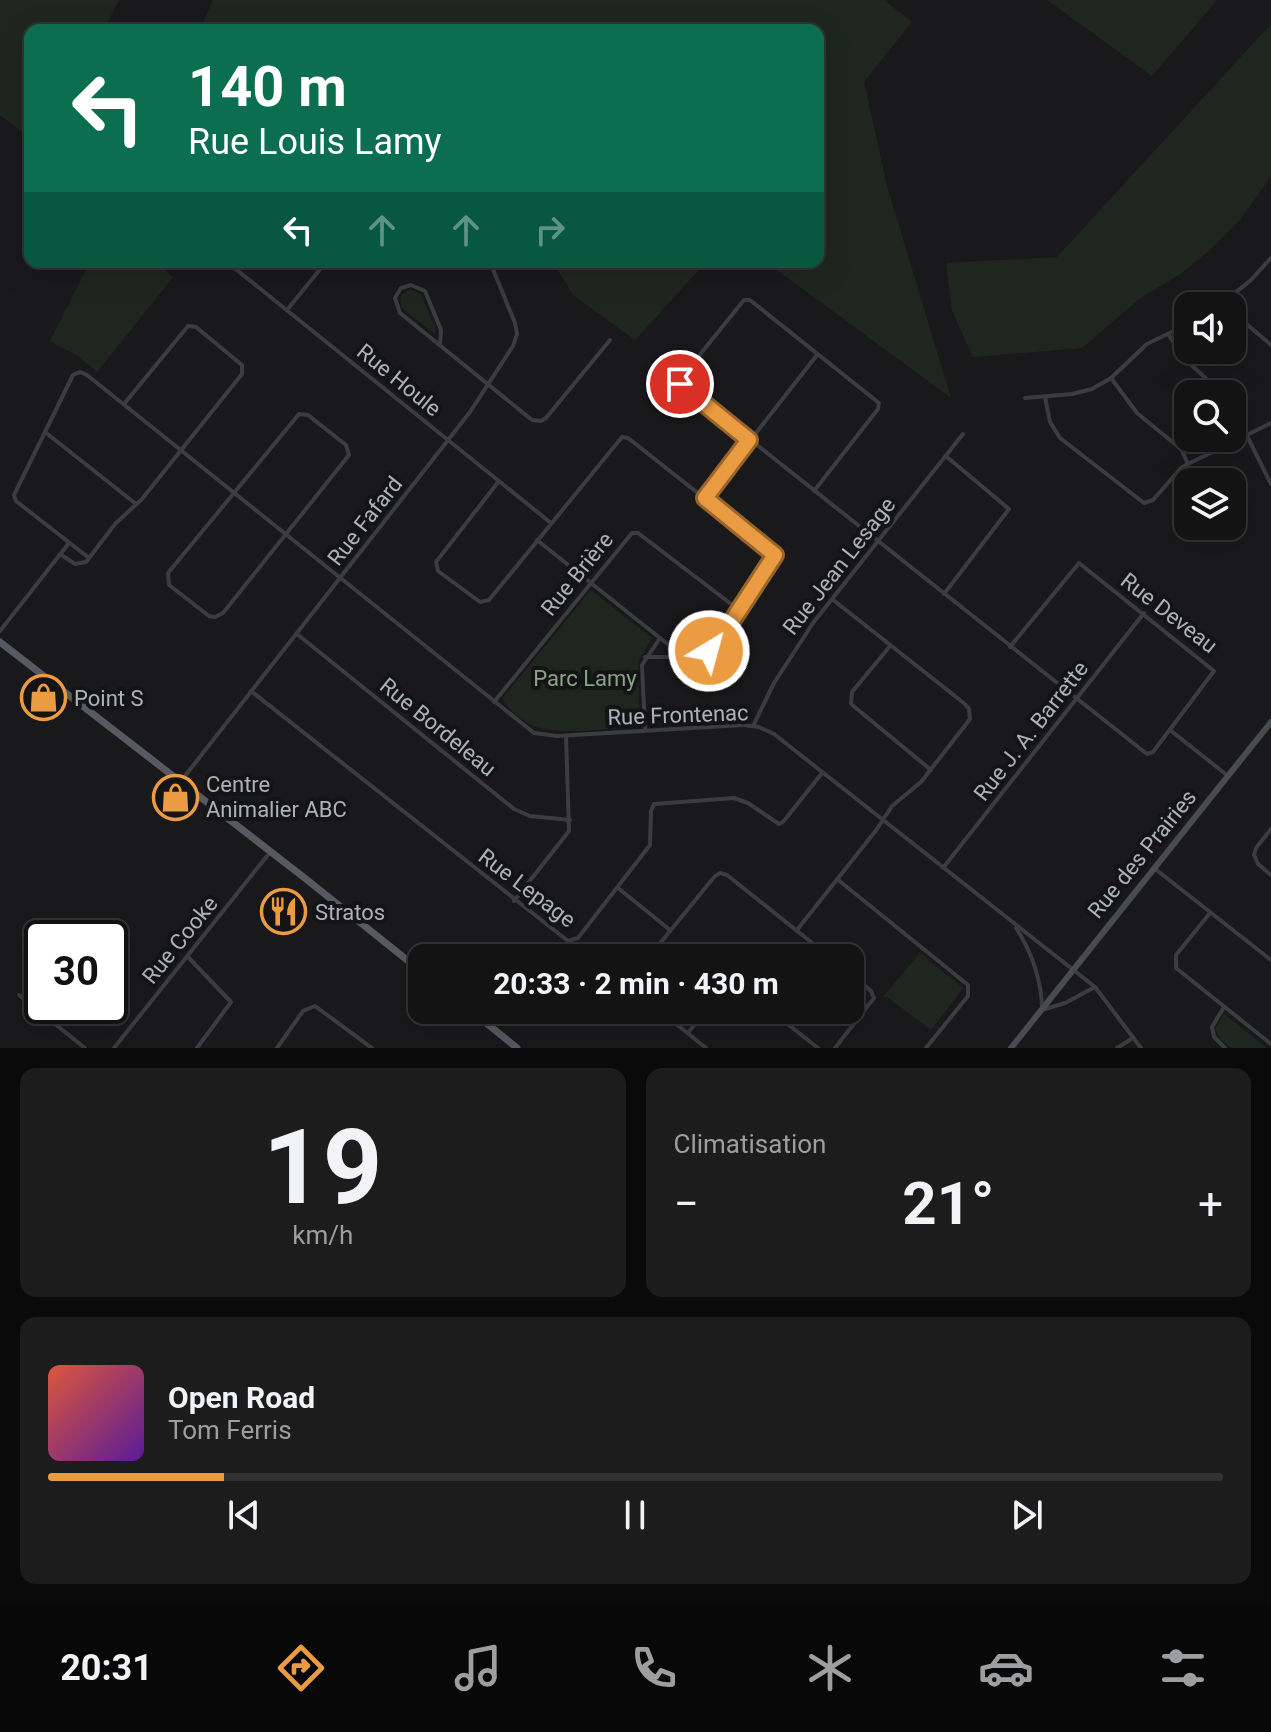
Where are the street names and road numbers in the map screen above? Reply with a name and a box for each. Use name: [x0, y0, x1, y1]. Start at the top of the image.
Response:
street label: Rue Houle: [352, 339, 446, 421]
street label: Rue Fafard: [323, 472, 407, 570]
street label: Rue Jean Lesage: [778, 492, 900, 640]
street label: Rue Brière: [536, 527, 618, 621]
street label: Rue Deveau: [1116, 568, 1222, 658]
street label: Rue J. A. Barrette: [969, 656, 1093, 806]
street label: Rue Bordeleau: [375, 673, 501, 781]
street label: Rue Frontenac: [607, 700, 749, 730]
street label: Rue des Prairies: [1083, 785, 1201, 923]
street label: Rue Lepage: [474, 844, 580, 932]
street label: Rue Cooke: [137, 891, 223, 989]

